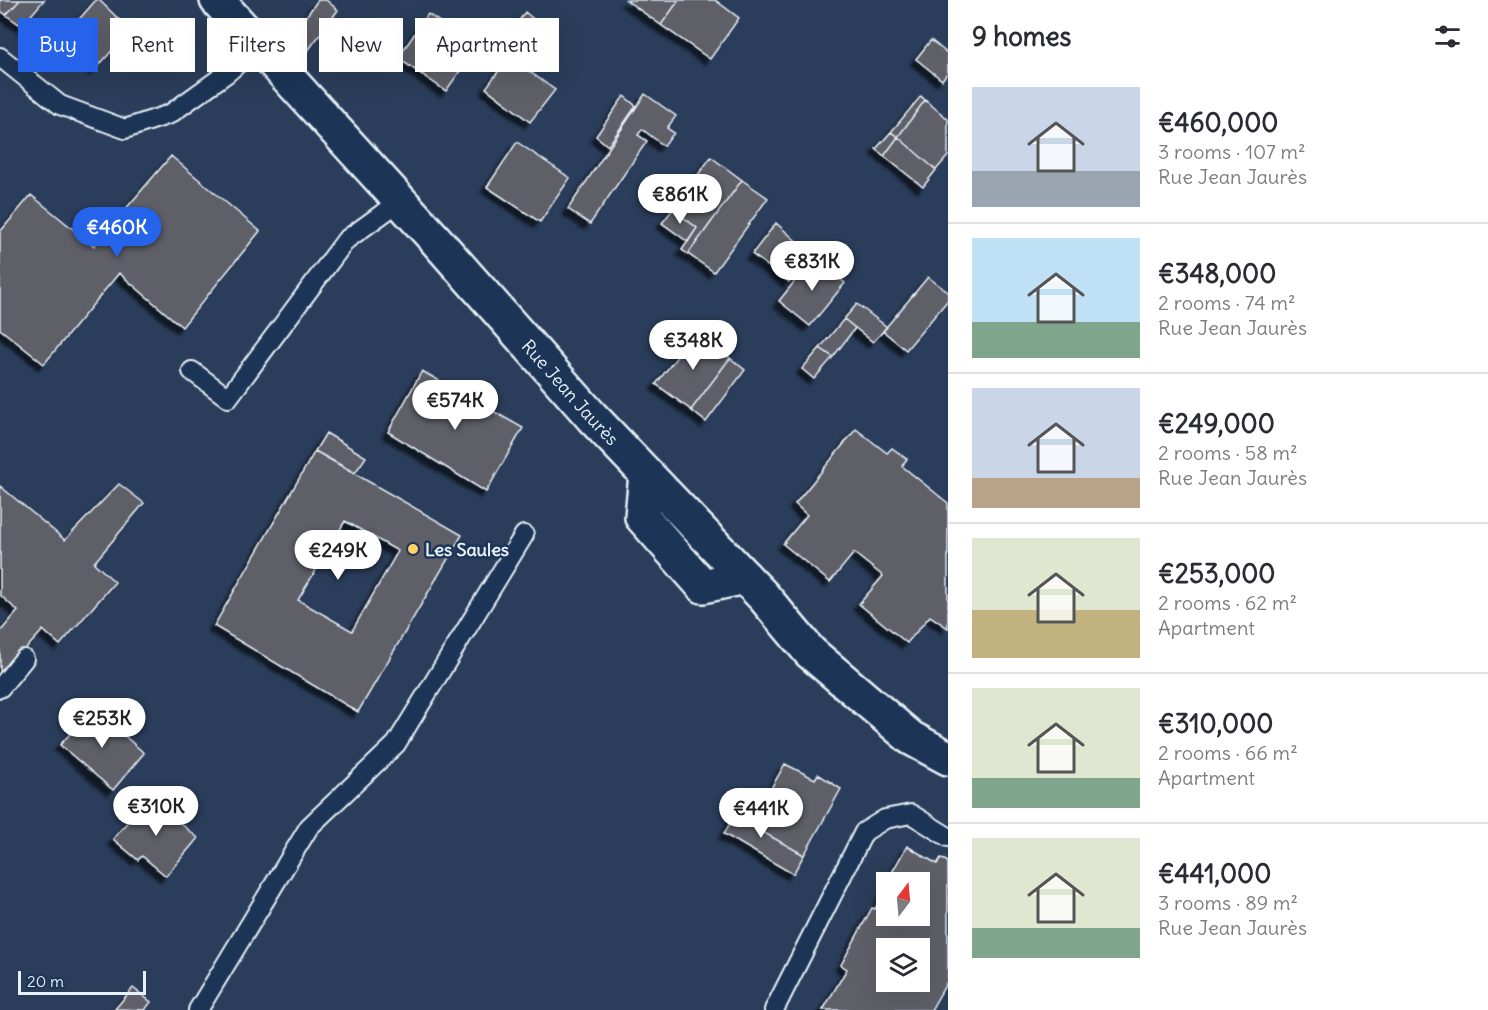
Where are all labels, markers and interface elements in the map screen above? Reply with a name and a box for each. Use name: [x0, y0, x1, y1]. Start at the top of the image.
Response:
chip: Buy: [18, 18, 98, 72]
chip: Rent: [110, 18, 195, 72]
chip: Filters: [207, 18, 307, 72]
chip: New: [319, 18, 403, 72]
chip: Apartment: [415, 18, 559, 72]
text: 9 homes: [972, 20, 1071, 53]
icon: filters: [1431, 20, 1464, 53]
text: €460,000: [1158, 106, 1278, 139]
icon: home: [1020, 111, 1092, 183]
text: 3 rooms · 107 m²: [1158, 139, 1306, 164]
text: Rue Jean Jaurès: [1158, 164, 1307, 189]
pin: €861K: [638, 174, 722, 225]
text: €861K: [652, 181, 708, 206]
pin: €460K: [75, 207, 159, 258]
text: €460K: [86, 214, 148, 239]
pin: €831K: [770, 241, 854, 292]
text: €831K: [784, 248, 840, 273]
text: €348,000: [1158, 257, 1276, 290]
icon: home: [1020, 262, 1092, 334]
text: 2 rooms · 74 m²: [1158, 290, 1295, 315]
text: Rue Jean Jaurès: [1158, 315, 1307, 340]
pin: €348K: [651, 320, 735, 371]
text: €348K: [663, 327, 723, 352]
street label: Rue Jean Jaurès: [517, 334, 624, 450]
pin: €574K: [413, 380, 497, 431]
text: €574K: [426, 387, 484, 412]
text: €249,000: [1158, 407, 1275, 440]
icon: home: [1020, 412, 1092, 484]
text: 2 rooms · 58 m²: [1158, 440, 1298, 465]
text: Rue Jean Jaurès: [1158, 465, 1307, 490]
pin: €249K: [296, 530, 380, 581]
text: €249K: [309, 537, 367, 562]
place label: Les Saules: [425, 538, 509, 561]
marker: Les Saules: [406, 542, 420, 556]
text: €253,000: [1158, 557, 1275, 590]
icon: home: [1020, 562, 1092, 634]
text: 2 rooms · 62 m²: [1158, 590, 1297, 615]
text: Apartment: [1158, 615, 1255, 640]
pin: €253K: [60, 698, 144, 749]
text: €253K: [72, 705, 132, 730]
text: €310,000: [1158, 707, 1273, 740]
icon: home: [1020, 712, 1092, 784]
text: 2 rooms · 66 m²: [1158, 740, 1298, 765]
text: Apartment: [1158, 765, 1255, 790]
pin: €310K: [114, 786, 198, 837]
pin: €441K: [719, 788, 803, 839]
text: €310K: [127, 793, 185, 818]
text: €441K: [733, 795, 789, 820]
text: €441,000: [1158, 857, 1271, 890]
icon: home: [1020, 862, 1092, 934]
north arrow: [876, 872, 930, 926]
map controls: [876, 872, 930, 992]
text: 3 rooms · 89 m²: [1158, 890, 1298, 915]
text: Rue Jean Jaurès: [1158, 915, 1307, 940]
button: layers: [876, 938, 930, 992]
scale bar: [18, 968, 146, 996]
text: 20 m: [27, 971, 64, 991]

